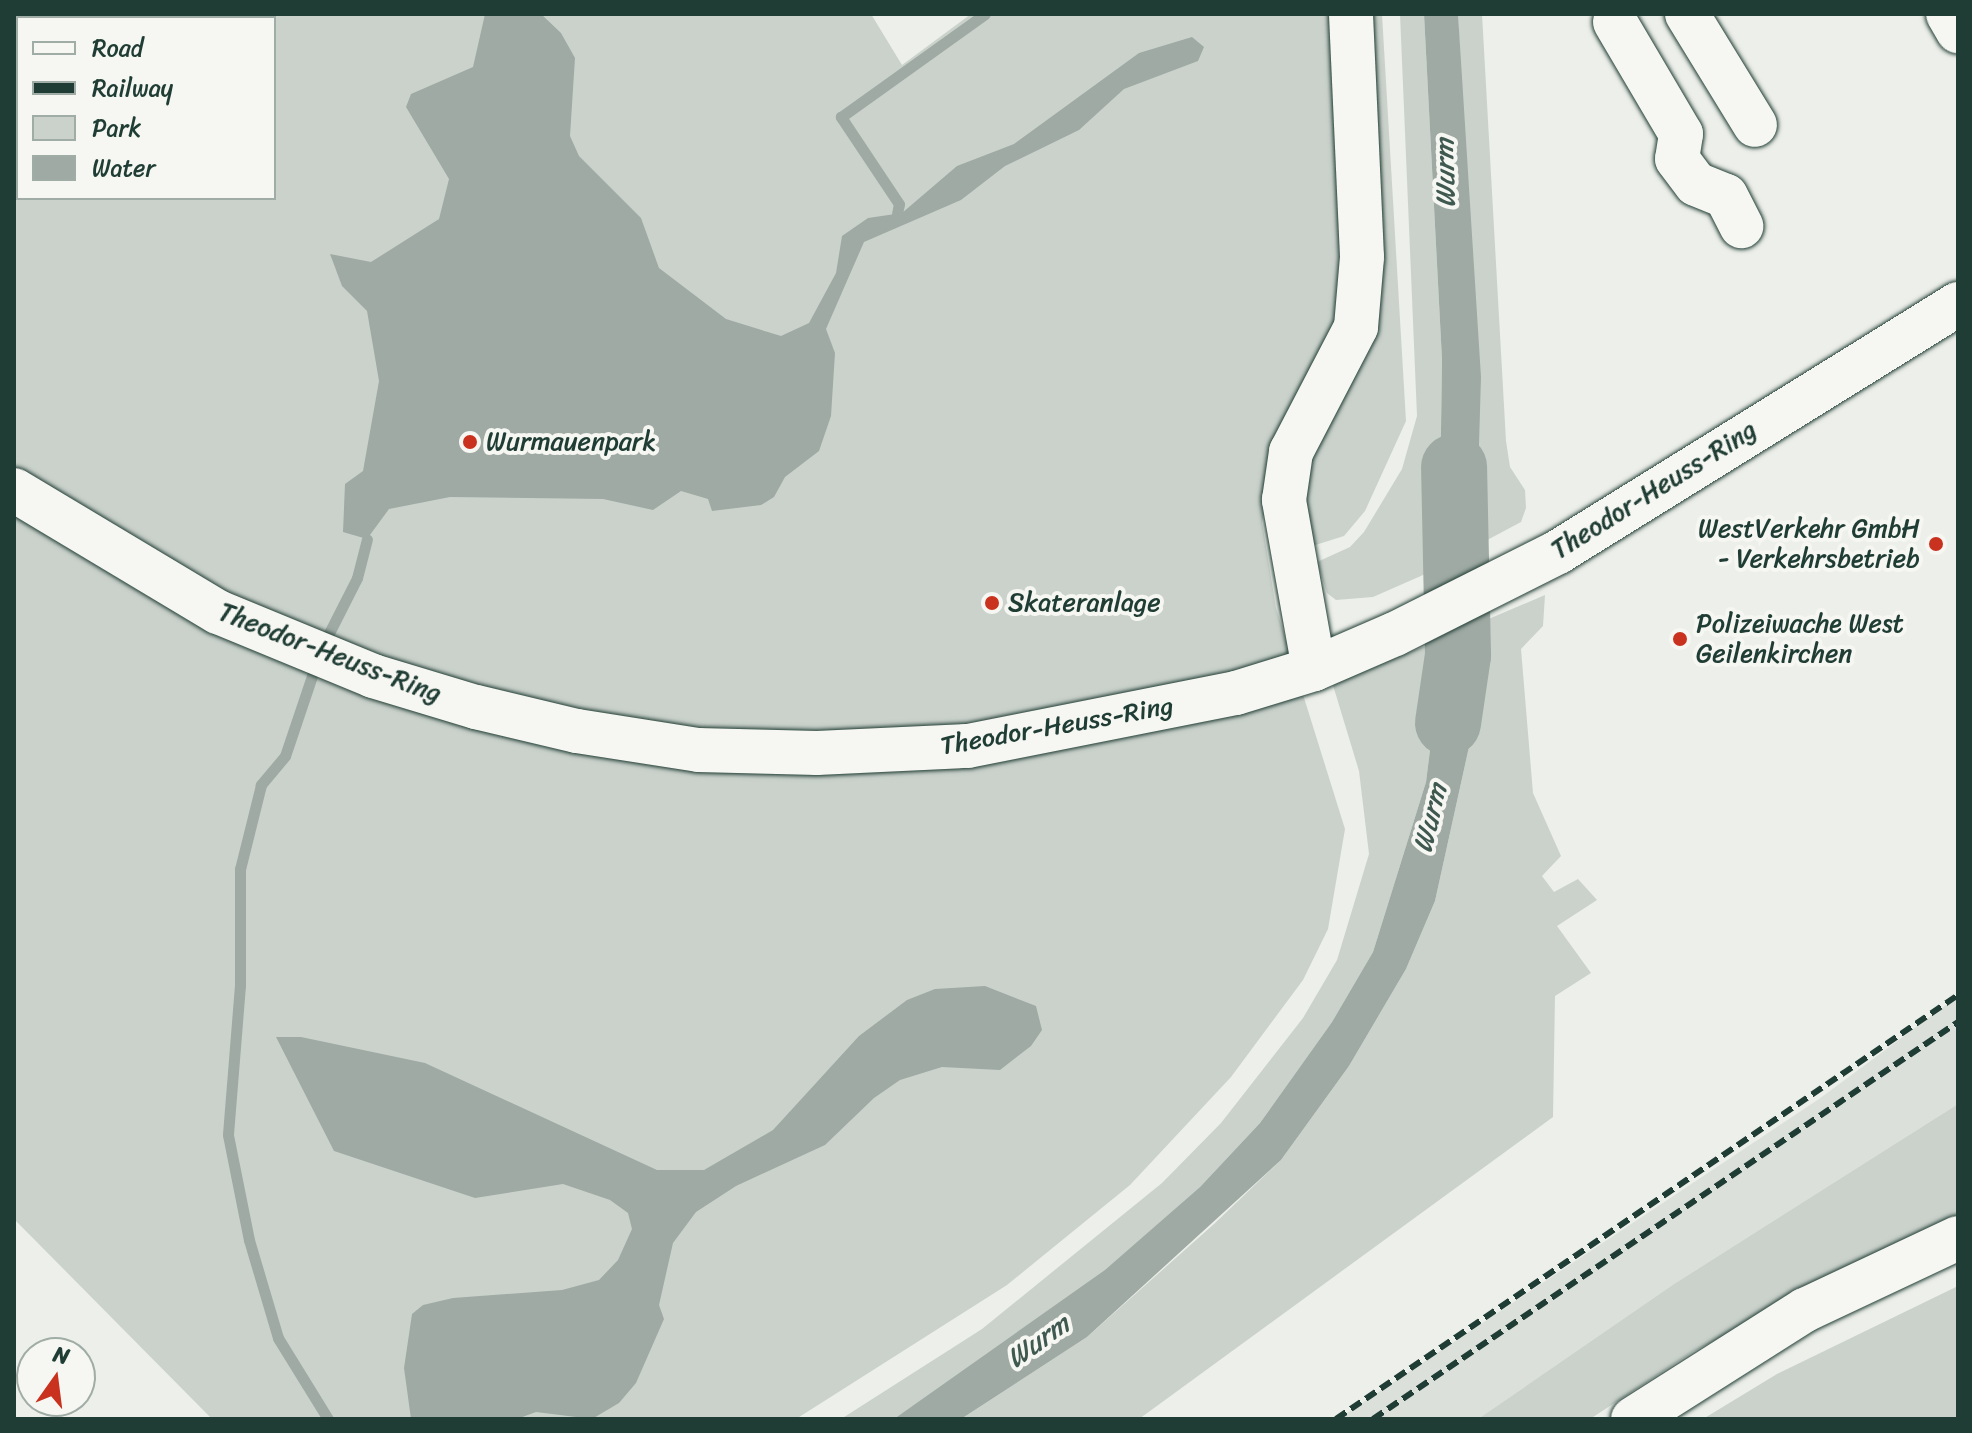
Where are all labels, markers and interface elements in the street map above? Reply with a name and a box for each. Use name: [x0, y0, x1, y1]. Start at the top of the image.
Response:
legend: [16, 16, 276, 200]
text: Road: [92, 27, 143, 69]
text: Railway: [92, 67, 173, 109]
text: Park: [92, 107, 141, 149]
water label: Wurm: [1427, 138, 1463, 208]
text: Water: [92, 147, 155, 189]
street label: Theodor-Heuss-Ring: [1546, 414, 1762, 566]
place label: Wurmauenpark: [486, 426, 656, 458]
marker: Wurmauenpark: [461, 433, 479, 451]
place label: WestVerkehr GmbH - Verkehrsbetrieb: [1698, 513, 1920, 574]
marker: WestVerkehr GmbH - Verkehrsbetrieb: [1927, 535, 1945, 553]
place label: Skateranlage: [1008, 587, 1161, 619]
marker: Skateranlage: [983, 594, 1001, 612]
street label: Theodor-Heuss-Ring: [214, 596, 446, 710]
place label: Polizeiwache West Geilenkirchen: [1696, 608, 1905, 670]
marker: Polizeiwache West Geilenkirchen: [1671, 630, 1689, 648]
street label: Theodor-Heuss-Ring: [938, 690, 1176, 762]
water label: Wurm: [1406, 780, 1454, 856]
water label: Wurm: [1000, 1307, 1076, 1375]
text: N: [49, 1334, 74, 1376]
north arrow: [16, 1337, 96, 1417]

